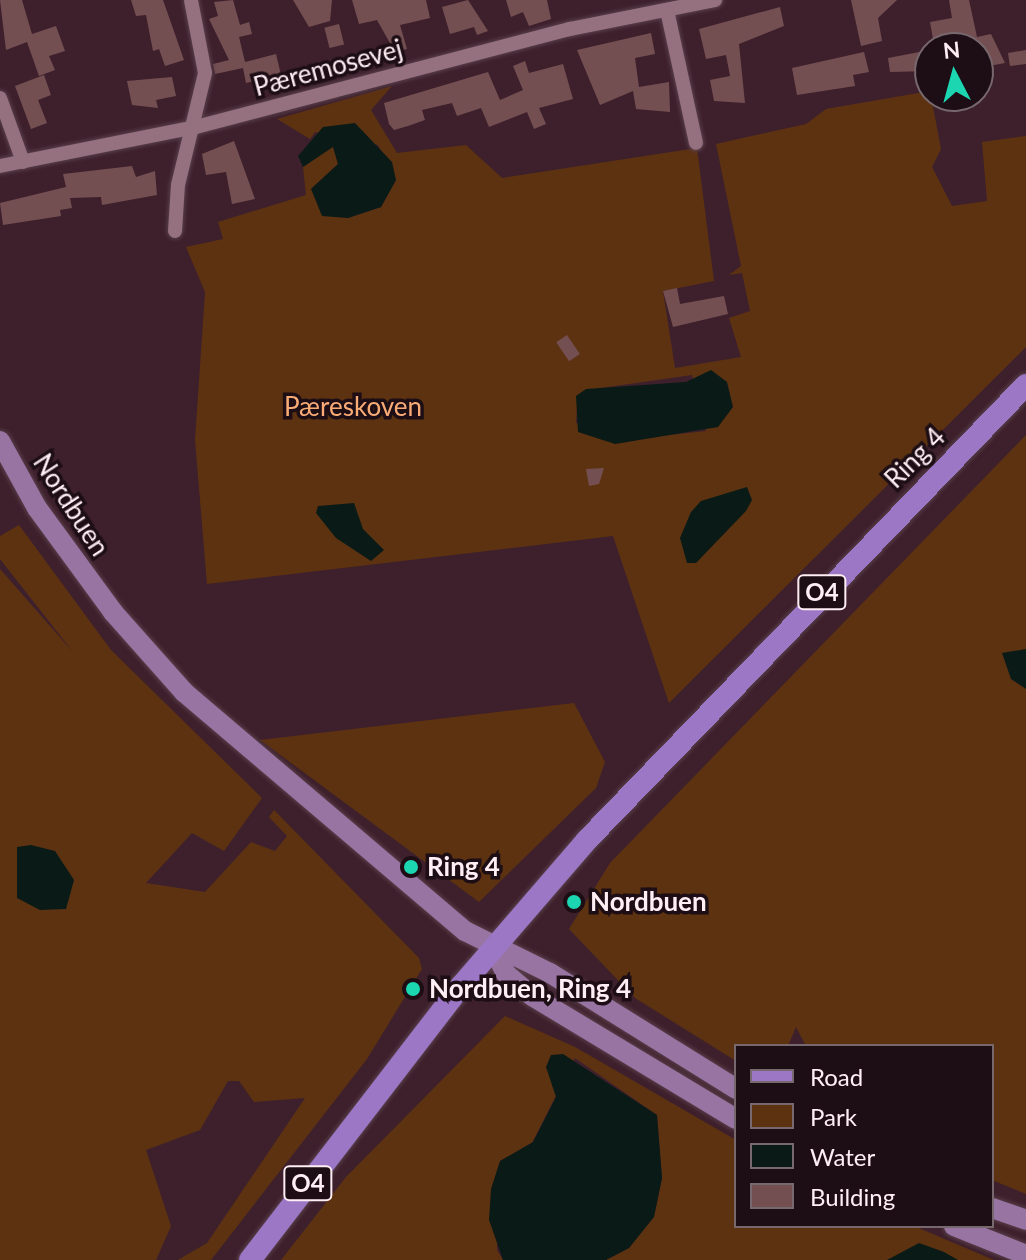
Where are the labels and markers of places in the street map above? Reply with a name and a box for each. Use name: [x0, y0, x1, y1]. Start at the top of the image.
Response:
place label: Ring 4: [427, 851, 500, 883]
marker: Ring 4: [402, 858, 420, 876]
place label: Nordbuen: [590, 886, 707, 918]
marker: Nordbuen: [565, 893, 583, 911]
place label: Nordbuen, Ring 4: [429, 973, 631, 1005]
marker: Nordbuen, Ring 4: [404, 980, 422, 998]

